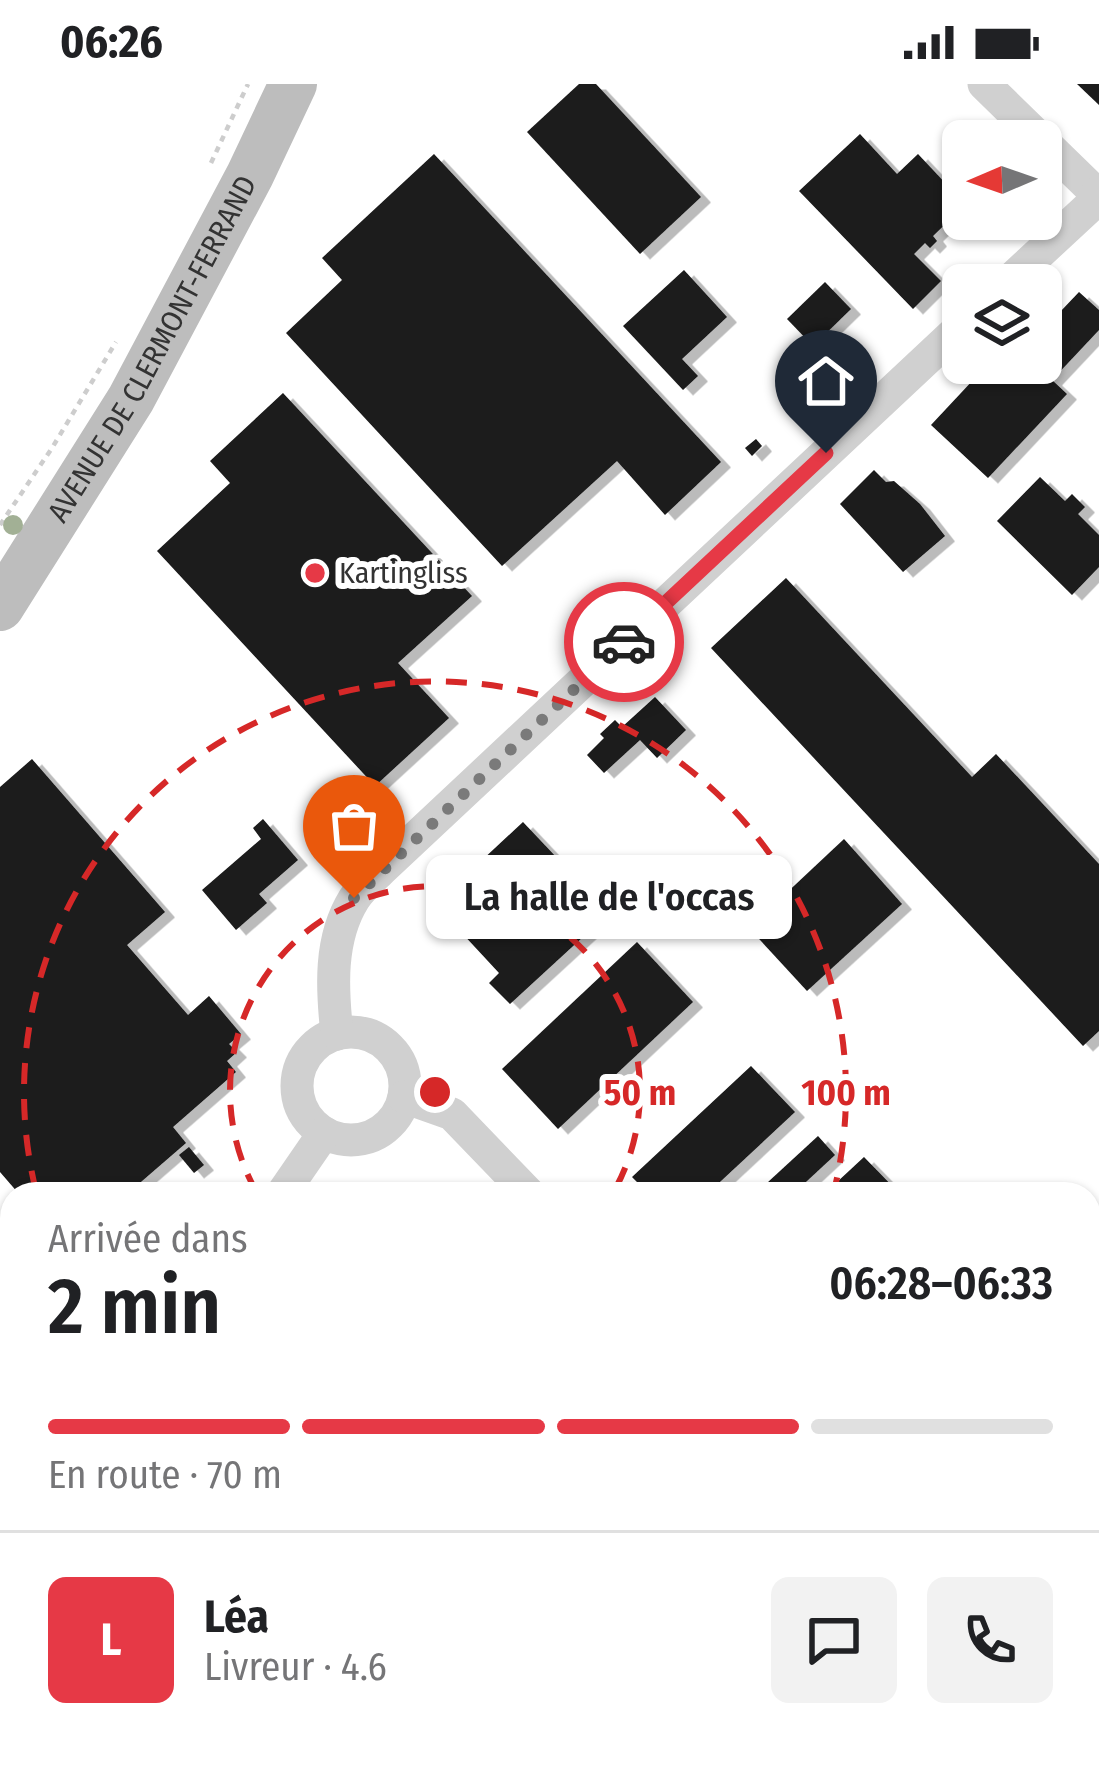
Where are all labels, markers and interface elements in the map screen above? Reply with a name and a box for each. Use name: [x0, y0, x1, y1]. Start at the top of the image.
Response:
text: 06:26: [60, 15, 163, 69]
north arrow: [942, 120, 1062, 240]
map controls: [942, 120, 1062, 384]
street label: AVENUE DE CLERMONT-FERRAND: [40, 170, 264, 529]
button: layers: [942, 264, 1062, 384]
pin: [775, 330, 877, 453]
icon: home: [793, 348, 859, 414]
place label: Kartingliss: [339, 555, 468, 591]
marker: Kartingliss: [302, 560, 328, 586]
courier: [564, 582, 684, 702]
icon: car: [591, 609, 657, 675]
pin: [303, 775, 405, 898]
icon: bag: [321, 793, 387, 859]
callout: La halle de l'occas: [426, 856, 792, 940]
text: La halle de l'occas: [464, 874, 754, 920]
centre of rings: [414, 1071, 456, 1113]
text: 50 m: [604, 1071, 676, 1115]
text: 100 m: [801, 1071, 891, 1115]
text: Arrivée dans: [48, 1216, 248, 1262]
text: 06:28–06:33: [829, 1257, 1053, 1311]
text: 2 min: [48, 1260, 221, 1354]
text: En route · 70 m: [48, 1452, 282, 1498]
button: chat: [771, 1577, 897, 1703]
button: phone: [927, 1577, 1053, 1703]
text: Léa: [204, 1590, 269, 1644]
text: L: [101, 1613, 121, 1667]
text: Livreur · 4.6: [204, 1644, 387, 1690]

